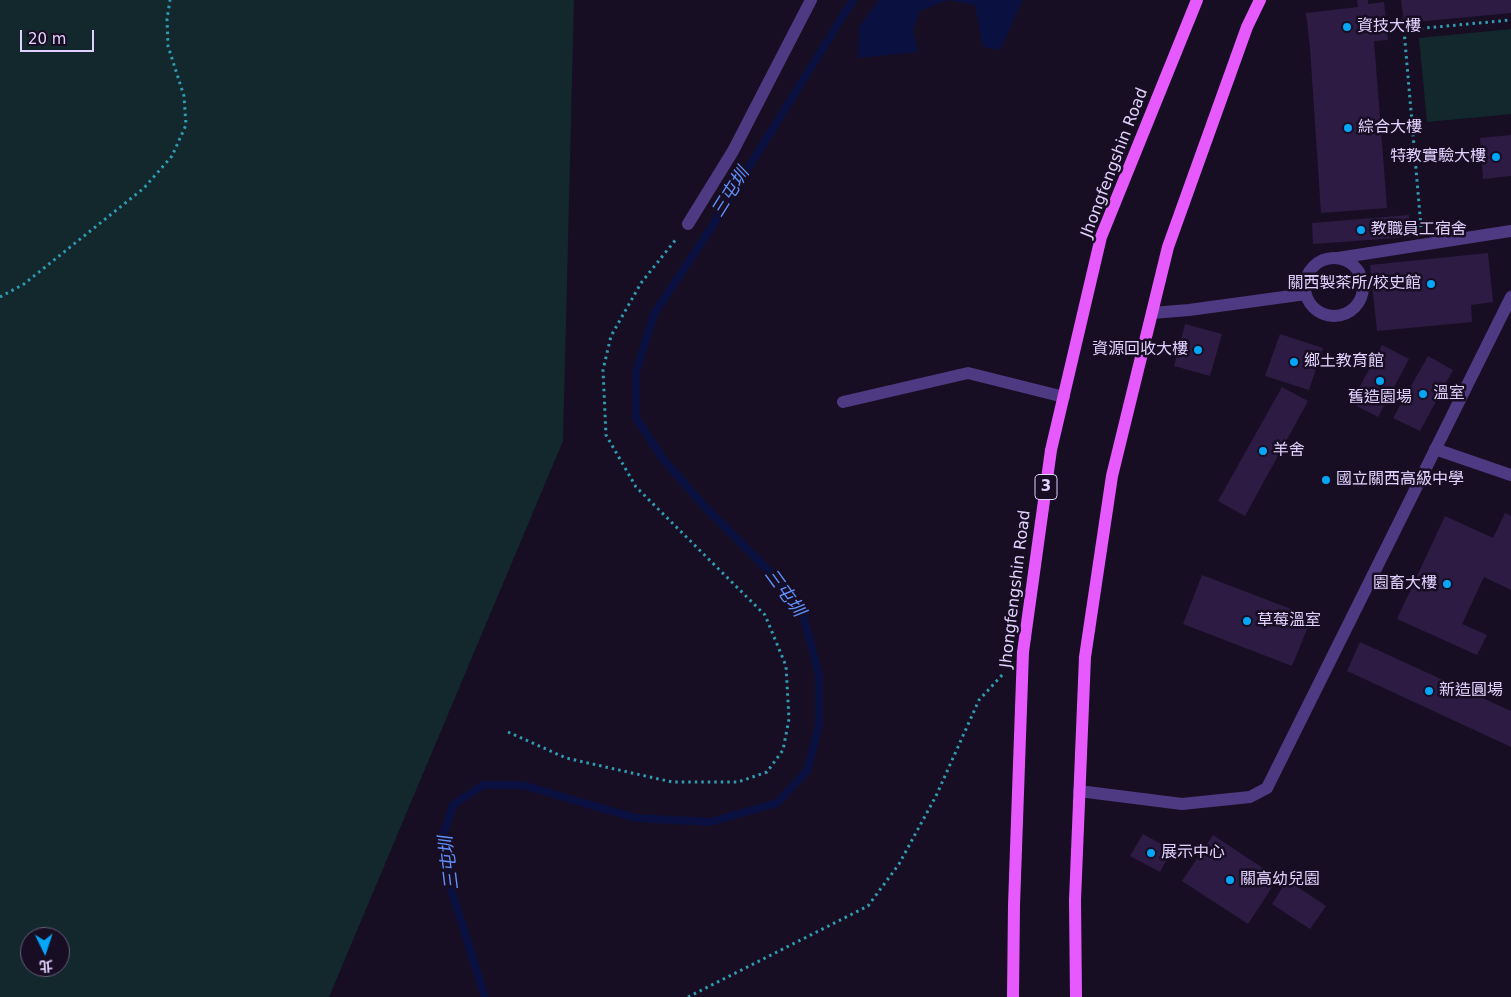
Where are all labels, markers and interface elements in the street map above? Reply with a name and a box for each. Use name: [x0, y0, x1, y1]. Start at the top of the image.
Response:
place label: 資技大樓: [1357, 17, 1421, 37]
scale bar: [22, 20, 96, 52]
marker: 資技大樓: [1341, 21, 1353, 33]
text: 20 m: [28, 30, 66, 48]
street label: Jhongfengshin Road: [1078, 85, 1152, 241]
place label: 綜合大樓: [1358, 118, 1422, 138]
marker: 綜合大樓: [1342, 122, 1354, 134]
place label: 特教實驗大樓: [1390, 147, 1486, 167]
marker: 特教實驗大樓: [1490, 151, 1502, 163]
water label: 三屯圳: [708, 164, 754, 222]
place label: 教職員工宿舍: [1371, 220, 1467, 240]
marker: 教職員工宿舍: [1355, 224, 1367, 236]
place label: 關西製茶所/校史館: [1288, 274, 1421, 294]
marker: 關西製茶所/校史館: [1425, 278, 1437, 290]
place label: 資源回收大樓: [1092, 340, 1188, 360]
marker: 資源回收大樓: [1192, 344, 1204, 356]
place label: 鄉土教育館: [1304, 352, 1384, 372]
marker: 鄉土教育館: [1288, 356, 1300, 368]
marker: 舊造園場: [1374, 375, 1386, 387]
place label: 溫室: [1433, 384, 1465, 404]
place label: 舊造園場: [1348, 388, 1412, 408]
marker: 溫室: [1417, 388, 1429, 400]
place label: 羊舍: [1273, 441, 1305, 461]
marker: 羊舍: [1257, 445, 1269, 457]
place label: 國立關西高級中學: [1336, 470, 1464, 490]
road number: 3: [1035, 474, 1057, 500]
marker: 國立關西高級中學: [1320, 474, 1332, 486]
street label: Jhongfengshin Road: [997, 509, 1035, 669]
water label: 三屯圳: [759, 565, 809, 621]
place label: 園畜大樓: [1373, 574, 1437, 594]
marker: 園畜大樓: [1441, 578, 1453, 590]
place label: 草莓溫室: [1257, 611, 1321, 631]
marker: 草莓溫室: [1241, 615, 1253, 627]
place label: 新造圓場: [1439, 681, 1503, 701]
marker: 新造圓場: [1423, 685, 1435, 697]
water label: 三屯圳: [436, 835, 464, 891]
place label: 展示中心: [1161, 843, 1225, 863]
marker: 展示中心: [1145, 847, 1157, 859]
place label: 關高幼兒園: [1240, 870, 1320, 890]
marker: 關高幼兒園: [1224, 874, 1236, 886]
north arrow: [20, 927, 70, 977]
text: 北: [38, 957, 54, 974]

